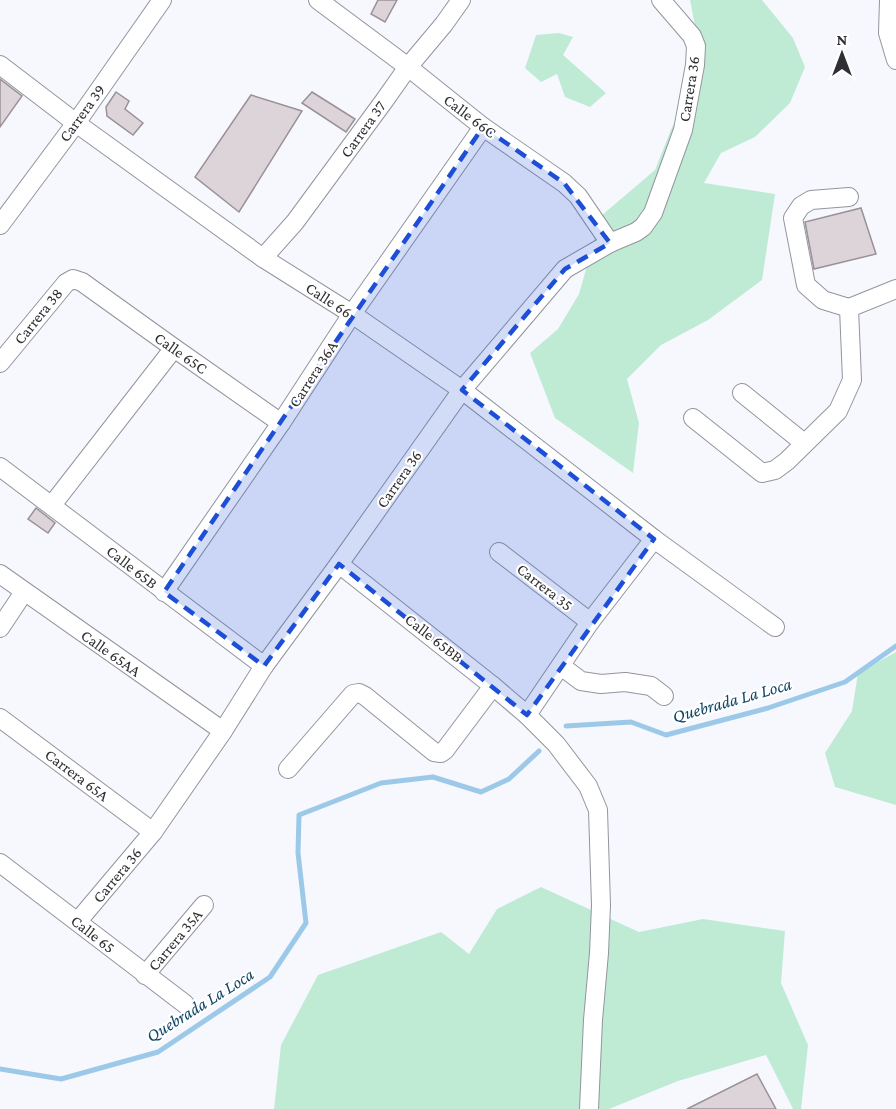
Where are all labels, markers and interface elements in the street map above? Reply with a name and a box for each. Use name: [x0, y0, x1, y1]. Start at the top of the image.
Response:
north arrow: [812, 24, 872, 84]
text: N: [837, 31, 848, 48]
street label: Carrera 36: [675, 55, 703, 123]
street label: Carrera 39: [56, 81, 108, 145]
street label: Calle 66C: [441, 91, 499, 141]
street label: Carrera 37: [337, 97, 389, 160]
street label: Calle 66: [303, 279, 355, 321]
street label: Carrera 38: [10, 285, 66, 347]
street label: Calle 65C: [152, 329, 210, 377]
street label: Carrera 36A: [285, 337, 341, 410]
street label: Carrera 36: [373, 447, 425, 511]
street label: Calle 65B: [103, 542, 161, 592]
street label: Carrera 35: [514, 560, 576, 614]
street label: Calle 65BB: [402, 610, 466, 666]
street label: Calle 65AA: [78, 626, 145, 680]
water label: Quebrada La Loca: [670, 673, 794, 727]
street label: Carrera 65A: [42, 746, 113, 805]
street label: Carrera 36: [89, 844, 145, 906]
street label: Carrera 35A: [145, 905, 206, 974]
street label: Calle 65: [68, 912, 118, 956]
water label: Quebrada La Loca: [143, 964, 258, 1046]

